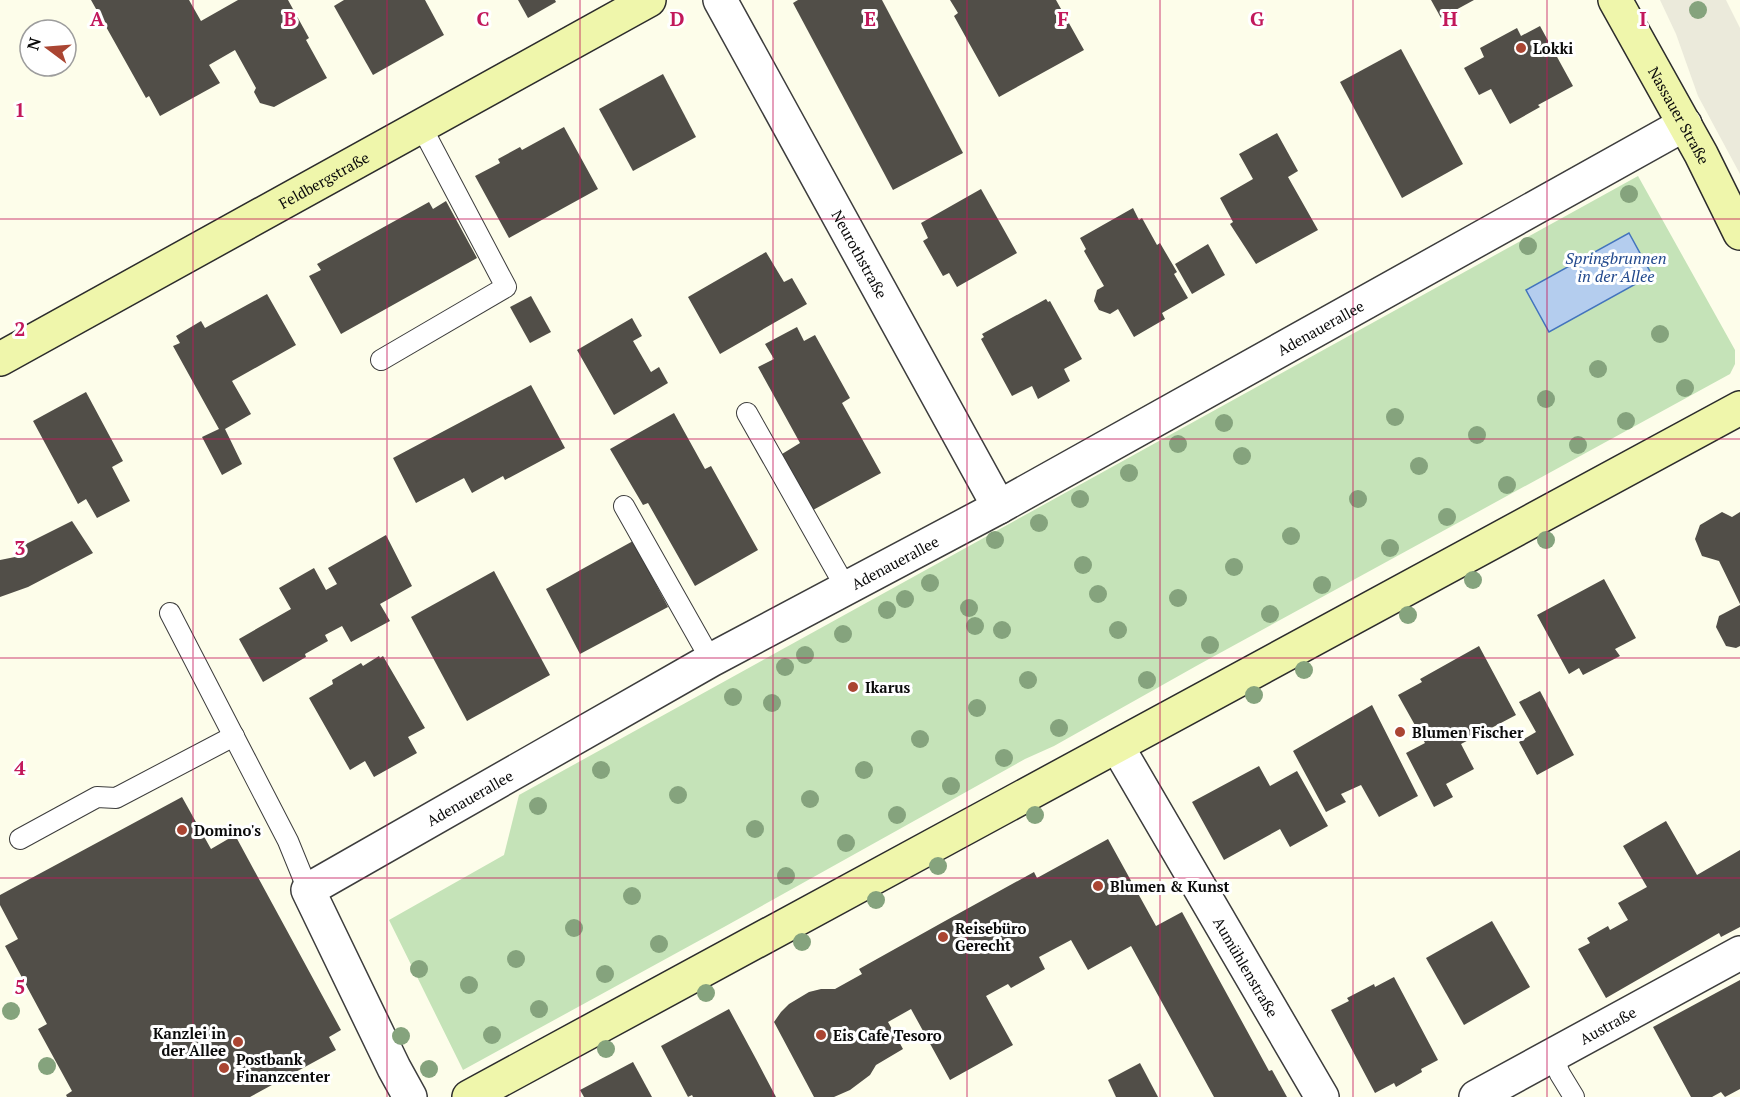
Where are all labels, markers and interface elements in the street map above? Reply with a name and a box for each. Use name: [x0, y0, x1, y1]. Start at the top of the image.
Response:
text: A: [90, 5, 105, 32]
text: B: [284, 5, 297, 32]
text: C: [476, 5, 490, 32]
text: D: [670, 5, 684, 32]
text: E: [864, 5, 876, 32]
text: F: [1057, 5, 1069, 32]
text: G: [1250, 5, 1264, 32]
text: H: [1442, 5, 1458, 32]
text: I: [1639, 5, 1647, 32]
north arrow: [18, 18, 78, 78]
text: N: [21, 35, 46, 53]
place label: Lokki: [1533, 38, 1573, 58]
marker: Lokki: [1514, 41, 1528, 55]
street label: Nassauer Straße: [1644, 63, 1714, 167]
text: 1: [14, 96, 26, 123]
street label: Feldbergstraße: [275, 147, 373, 213]
street label: Neurothstraße: [827, 206, 892, 302]
water label: Springbrunnen in der Allee: [1565, 247, 1667, 287]
street label: Adenauerallee: [1273, 295, 1367, 360]
text: 2: [14, 315, 26, 342]
street label: Adenauerallee: [848, 531, 942, 594]
text: 3: [14, 534, 26, 561]
place label: Ikarus: [865, 677, 910, 697]
marker: Ikarus: [846, 680, 860, 694]
place label: Blumen Fischer: [1412, 722, 1524, 742]
marker: Blumen Fischer: [1393, 725, 1407, 739]
text: 4: [14, 754, 26, 781]
street label: Adenauerallee: [423, 765, 516, 830]
place label: Domino's: [194, 820, 261, 840]
marker: Domino's: [175, 823, 189, 837]
place label: Blumen & Kunst: [1110, 876, 1230, 896]
marker: Blumen & Kunst: [1091, 879, 1105, 893]
street label: Aumühlenstraße: [1209, 913, 1283, 1021]
place label: Reisebüro Gerecht: [955, 918, 1027, 955]
marker: Reisebüro Gerecht: [936, 930, 950, 944]
text: 5: [14, 973, 26, 1000]
street label: Austraße: [1576, 1002, 1639, 1049]
place label: Kanzlei in der Allee: [153, 1023, 226, 1060]
place label: Eis Cafe Tesoro: [833, 1025, 942, 1045]
marker: Eis Cafe Tesoro: [814, 1028, 828, 1042]
marker: Kanzlei in der Allee: [231, 1035, 245, 1049]
place label: Postbank Finanzcenter: [236, 1049, 331, 1086]
marker: Postbank Finanzcenter: [217, 1061, 231, 1075]

